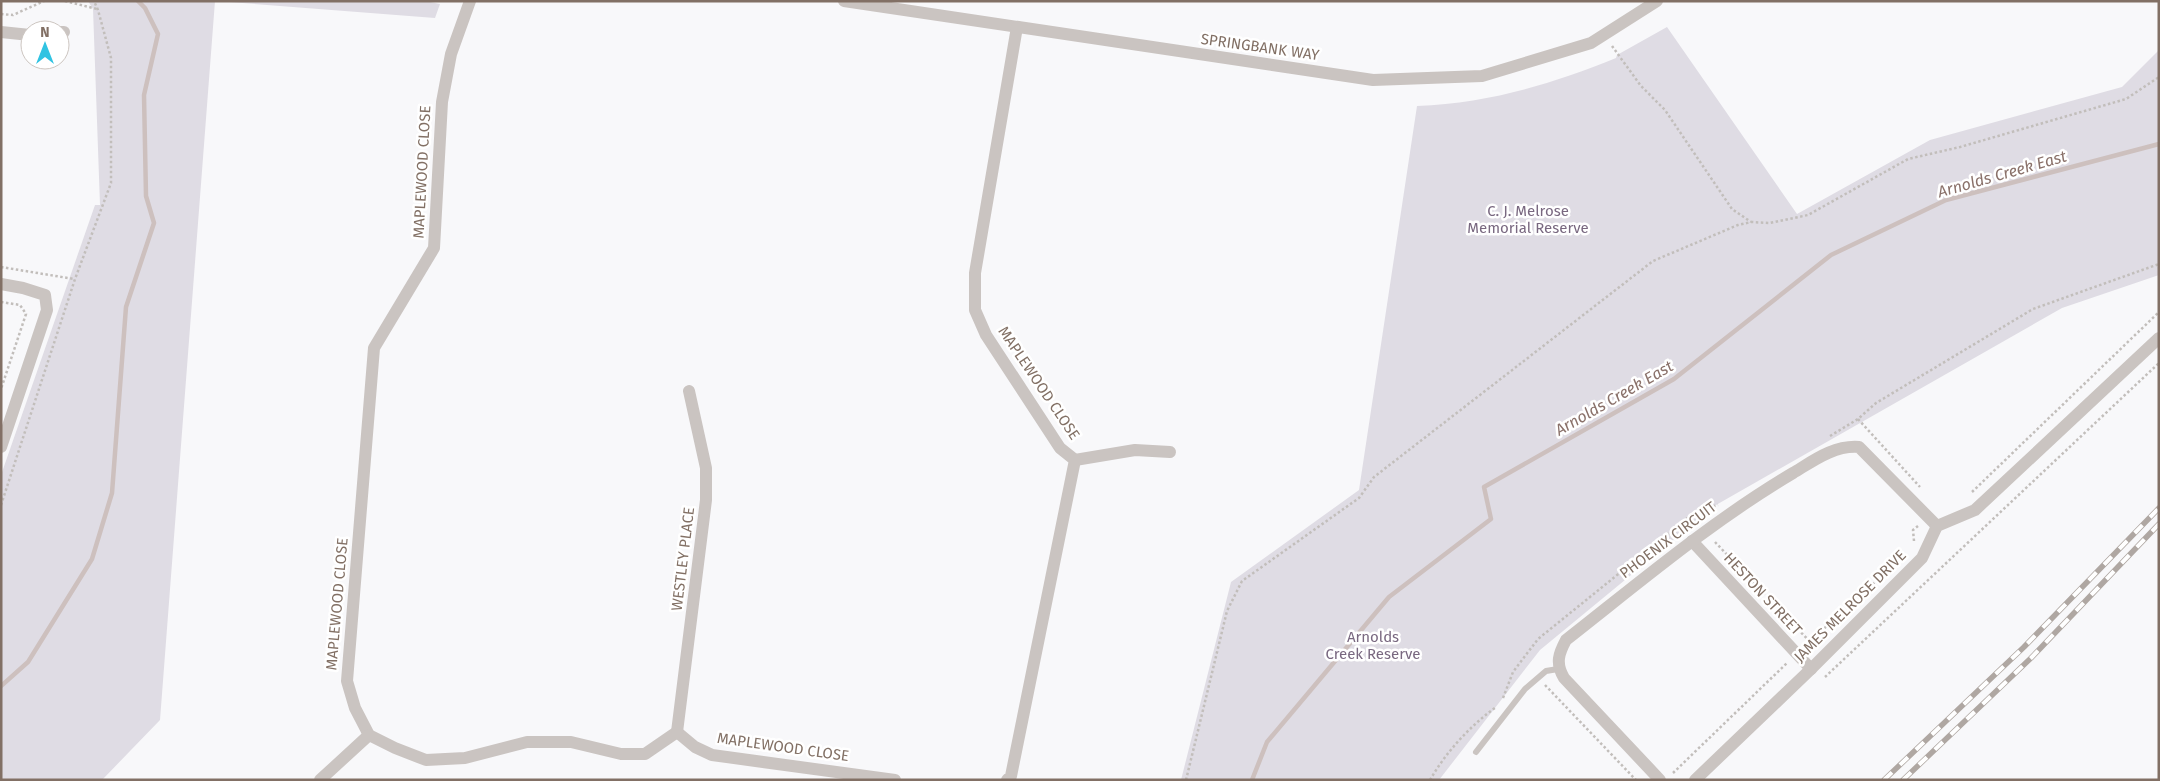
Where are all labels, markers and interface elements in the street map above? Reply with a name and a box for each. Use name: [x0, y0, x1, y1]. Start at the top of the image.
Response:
north arrow: [20, 20, 70, 70]
text: N: [40, 24, 50, 41]
street label: SPRINGBANK WAY: [1200, 30, 1321, 64]
street label: MAPLEWOOD CLOSE: [410, 105, 434, 239]
water label: Arnolds Creek East: [1934, 146, 2069, 202]
park label: C. J. Melrose Memorial Reserve: [1467, 202, 1589, 237]
street label: MAPLEWOOD CLOSE: [994, 323, 1084, 443]
water label: Arnolds Creek East: [1551, 356, 1677, 440]
street label: PHOENIX CIRCUIT: [1616, 498, 1720, 582]
street label: WESTLEY PLACE: [668, 506, 698, 612]
street label: MAPLEWOOD CLOSE: [322, 537, 352, 671]
street label: JAMES MELROSE DRIVE: [1790, 546, 1910, 666]
street label: HESTON STREET: [1720, 549, 1806, 639]
park label: Arnolds Creek Reserve: [1325, 628, 1421, 663]
street label: MAPLEWOOD CLOSE: [716, 729, 850, 765]

